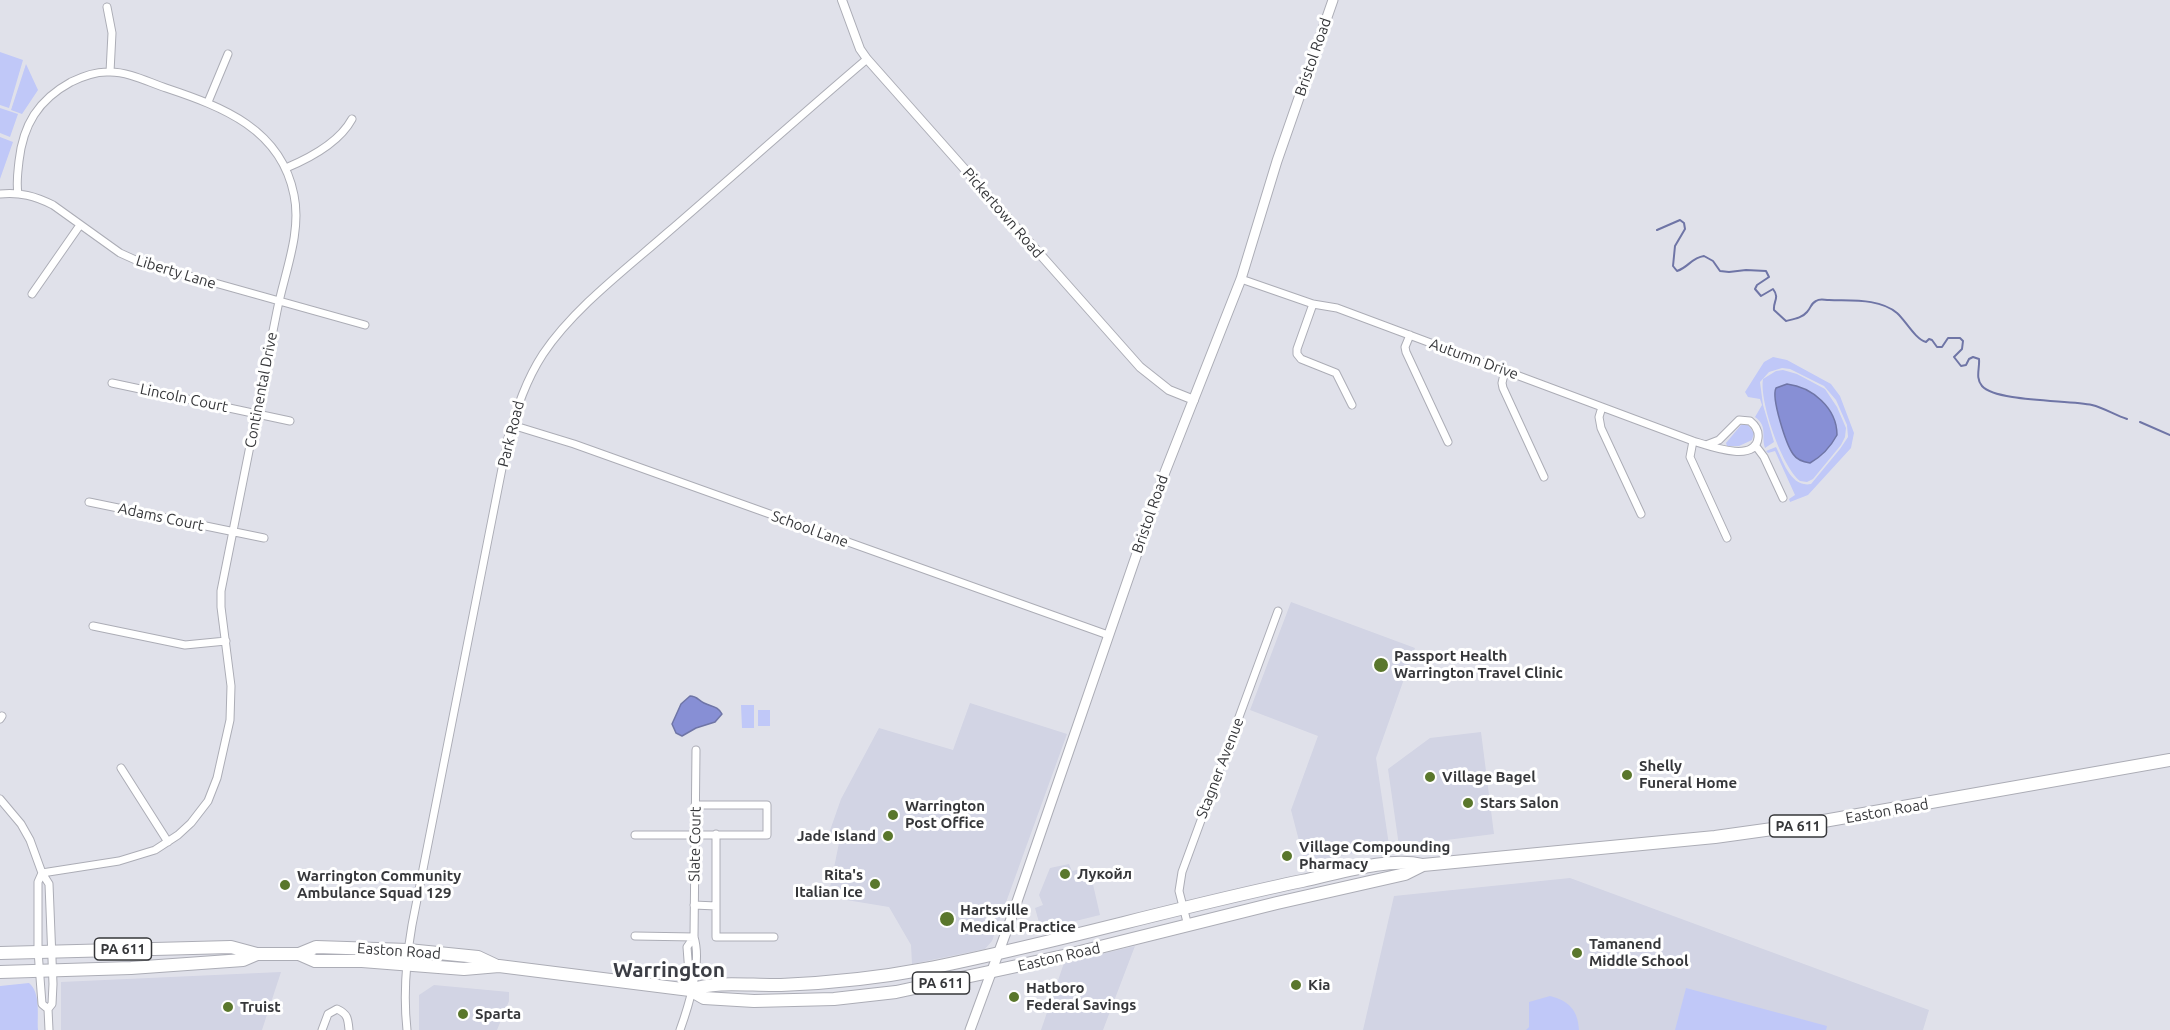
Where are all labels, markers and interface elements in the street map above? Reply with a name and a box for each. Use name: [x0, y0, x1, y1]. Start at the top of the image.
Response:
street label: Bristol Road: [1291, 15, 1335, 99]
street label: Pickertown Road: [959, 164, 1047, 262]
street label: Liberty Lane: [134, 251, 218, 293]
street label: Continental Drive: [241, 330, 281, 450]
street label: Autumn Drive: [1427, 335, 1521, 383]
street label: Lincoln Court: [138, 380, 230, 416]
street label: Park Road: [494, 399, 528, 469]
street label: Bristol Road: [1128, 472, 1172, 556]
street label: Adams Court: [116, 499, 206, 535]
street label: School Lane: [769, 507, 851, 551]
place label: Passport Health Warrington Travel Clinic: [1394, 647, 1563, 682]
marker: Passport Health Warrington Travel Clinic: [1372, 656, 1390, 674]
street label: Stagner Avenue: [1193, 715, 1247, 821]
place label: Shelly Funeral Home: [1639, 757, 1737, 792]
place label: Village Bagel: [1442, 768, 1536, 786]
marker: Shelly Funeral Home: [1620, 768, 1634, 782]
marker: Village Bagel: [1423, 770, 1437, 784]
place label: Stars Salon: [1480, 794, 1559, 812]
street label: Easton Road: [1844, 795, 1930, 827]
marker: Stars Salon: [1461, 796, 1475, 810]
place label: Warrington Post Office: [905, 797, 985, 832]
street label: Slate Court: [685, 806, 705, 882]
marker: Warrington Post Office: [886, 808, 900, 822]
road number: PA 611: [1770, 815, 1826, 837]
place label: Jade Island: [797, 827, 876, 845]
marker: Jade Island: [881, 829, 895, 843]
place label: Village Compounding Pharmacy: [1299, 838, 1450, 873]
marker: Village Compounding Pharmacy: [1280, 849, 1294, 863]
place label: Лукойл: [1077, 865, 1132, 883]
place label: Rita's Italian Ice: [795, 866, 863, 901]
place label: Warrington Community Ambulance Squad 129: [297, 867, 461, 902]
marker: Лукойл: [1058, 867, 1072, 881]
marker: Rita's Italian Ice: [868, 877, 882, 891]
marker: Warrington Community Ambulance Squad 129: [278, 878, 292, 892]
place label: Hartsville Medical Practice: [960, 901, 1076, 936]
marker: Hartsville Medical Practice: [938, 910, 956, 928]
place label: Tamanend Middle School: [1589, 935, 1688, 970]
road number: PA 611: [94, 938, 152, 960]
street label: Easton Road: [357, 939, 441, 963]
street label: Easton Road: [1016, 939, 1102, 975]
marker: Tamanend Middle School: [1570, 946, 1584, 960]
district label: Warrington: [613, 957, 725, 983]
road number: PA 611: [912, 972, 970, 994]
place label: Kia: [1308, 976, 1330, 994]
marker: Kia: [1289, 978, 1303, 992]
place label: Hatboro Federal Savings: [1026, 979, 1136, 1014]
marker: Hatboro Federal Savings: [1007, 990, 1021, 1004]
place label: Truist: [240, 998, 281, 1016]
marker: Truist: [221, 1000, 235, 1014]
place label: Sparta: [475, 1005, 521, 1023]
marker: Sparta: [456, 1007, 470, 1021]

